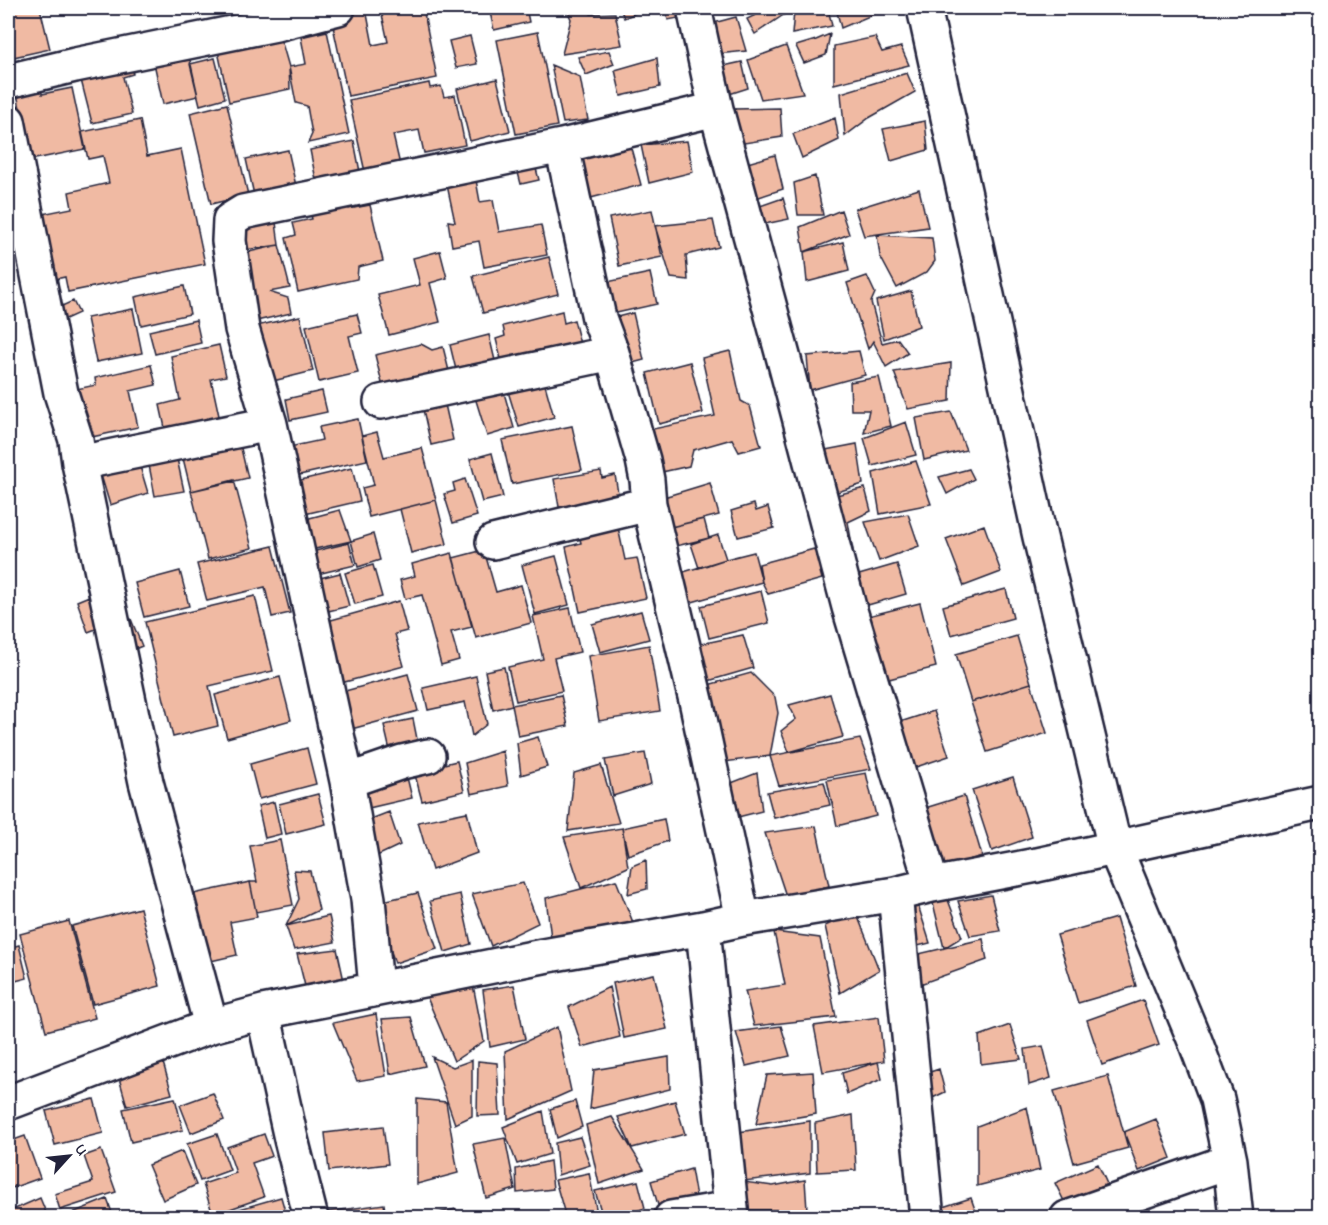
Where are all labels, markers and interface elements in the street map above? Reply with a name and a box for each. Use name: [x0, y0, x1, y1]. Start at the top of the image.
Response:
north arrow: [39, 1126, 99, 1186]
text: U: [68, 1140, 94, 1160]

